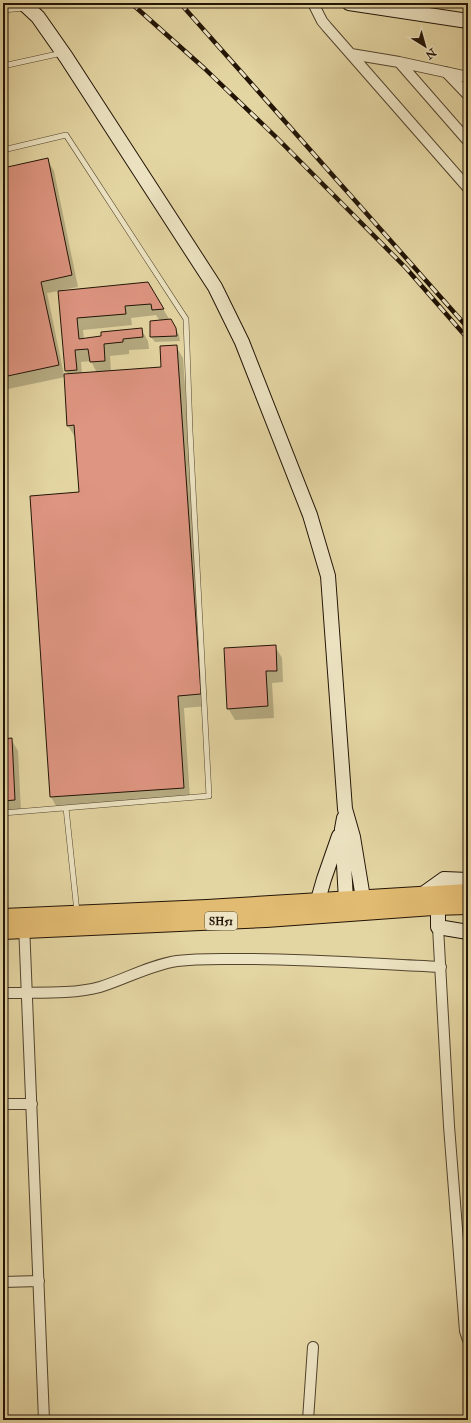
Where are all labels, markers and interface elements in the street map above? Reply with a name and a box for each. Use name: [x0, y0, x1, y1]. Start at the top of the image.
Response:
north arrow: [405, 26, 445, 66]
text: N: [422, 45, 439, 62]
road number: SH51: [205, 912, 237, 930]

